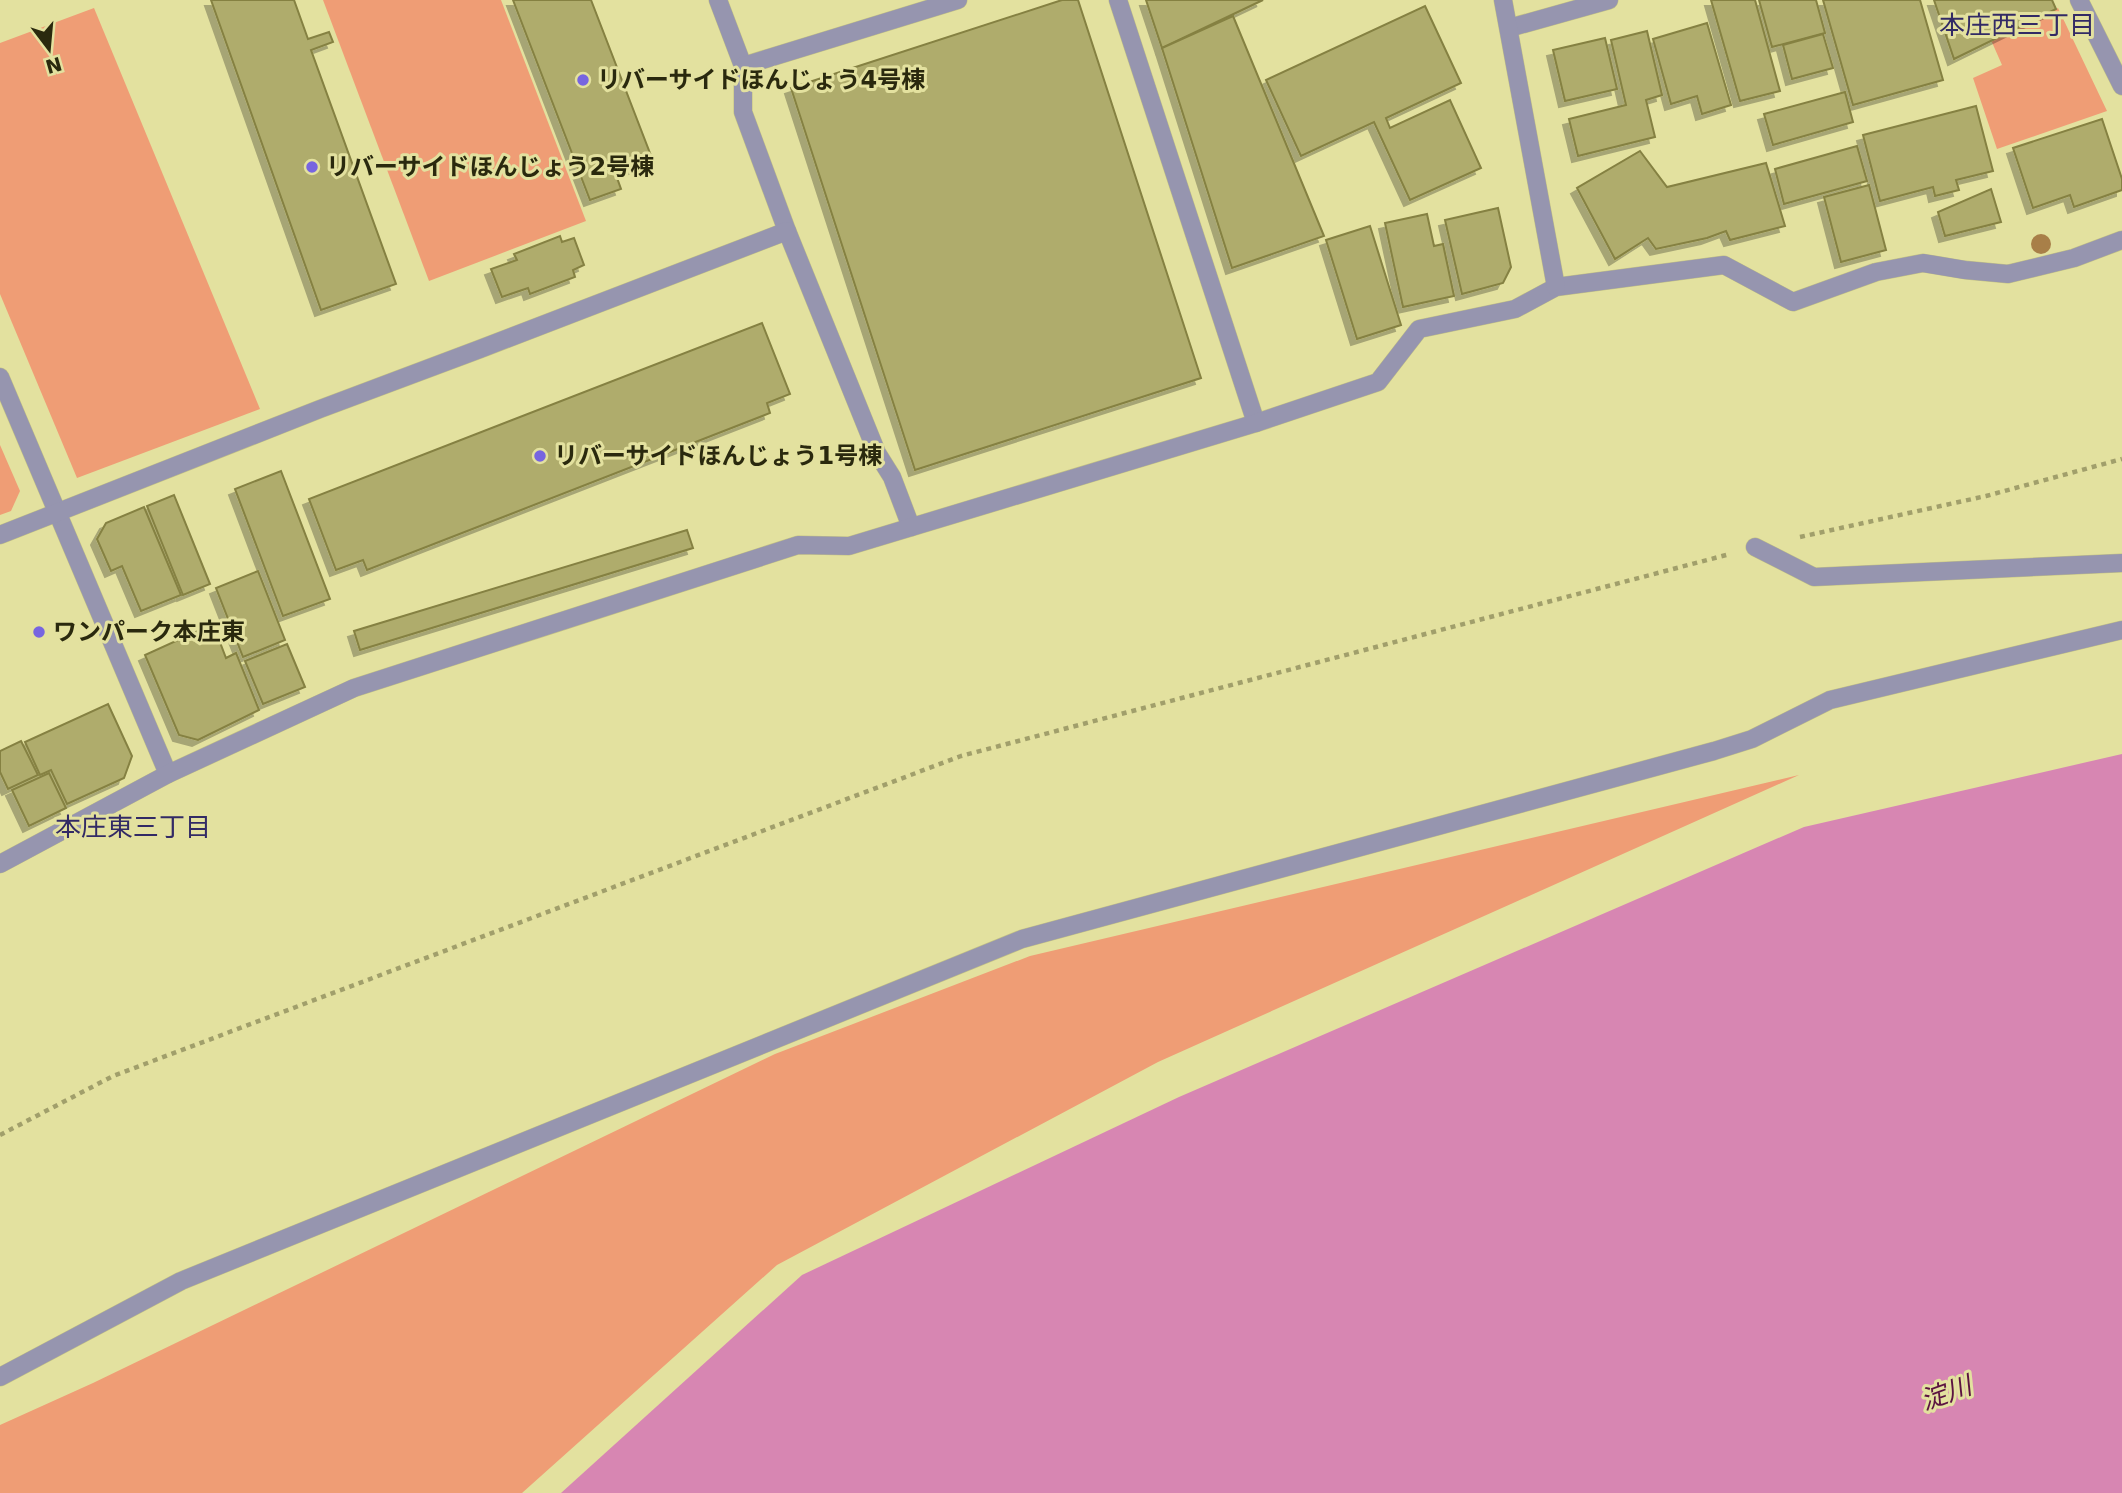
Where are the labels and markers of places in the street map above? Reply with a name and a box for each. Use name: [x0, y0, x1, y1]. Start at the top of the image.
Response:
place label: リバーサイドほんじょう4号棟: [597, 66, 925, 94]
marker: リバーサイドほんじょう4号棟: [575, 72, 591, 88]
place label: リバーサイドほんじょう2号棟: [326, 153, 654, 181]
marker: リバーサイドほんじょう2号棟: [304, 159, 320, 175]
place label: リバーサイドほんじょう1号棟: [554, 442, 882, 470]
marker: リバーサイドほんじょう1号棟: [532, 448, 548, 464]
place label: ワンパーク本庄東: [53, 618, 245, 646]
marker: ワンパーク本庄東: [31, 624, 47, 640]

